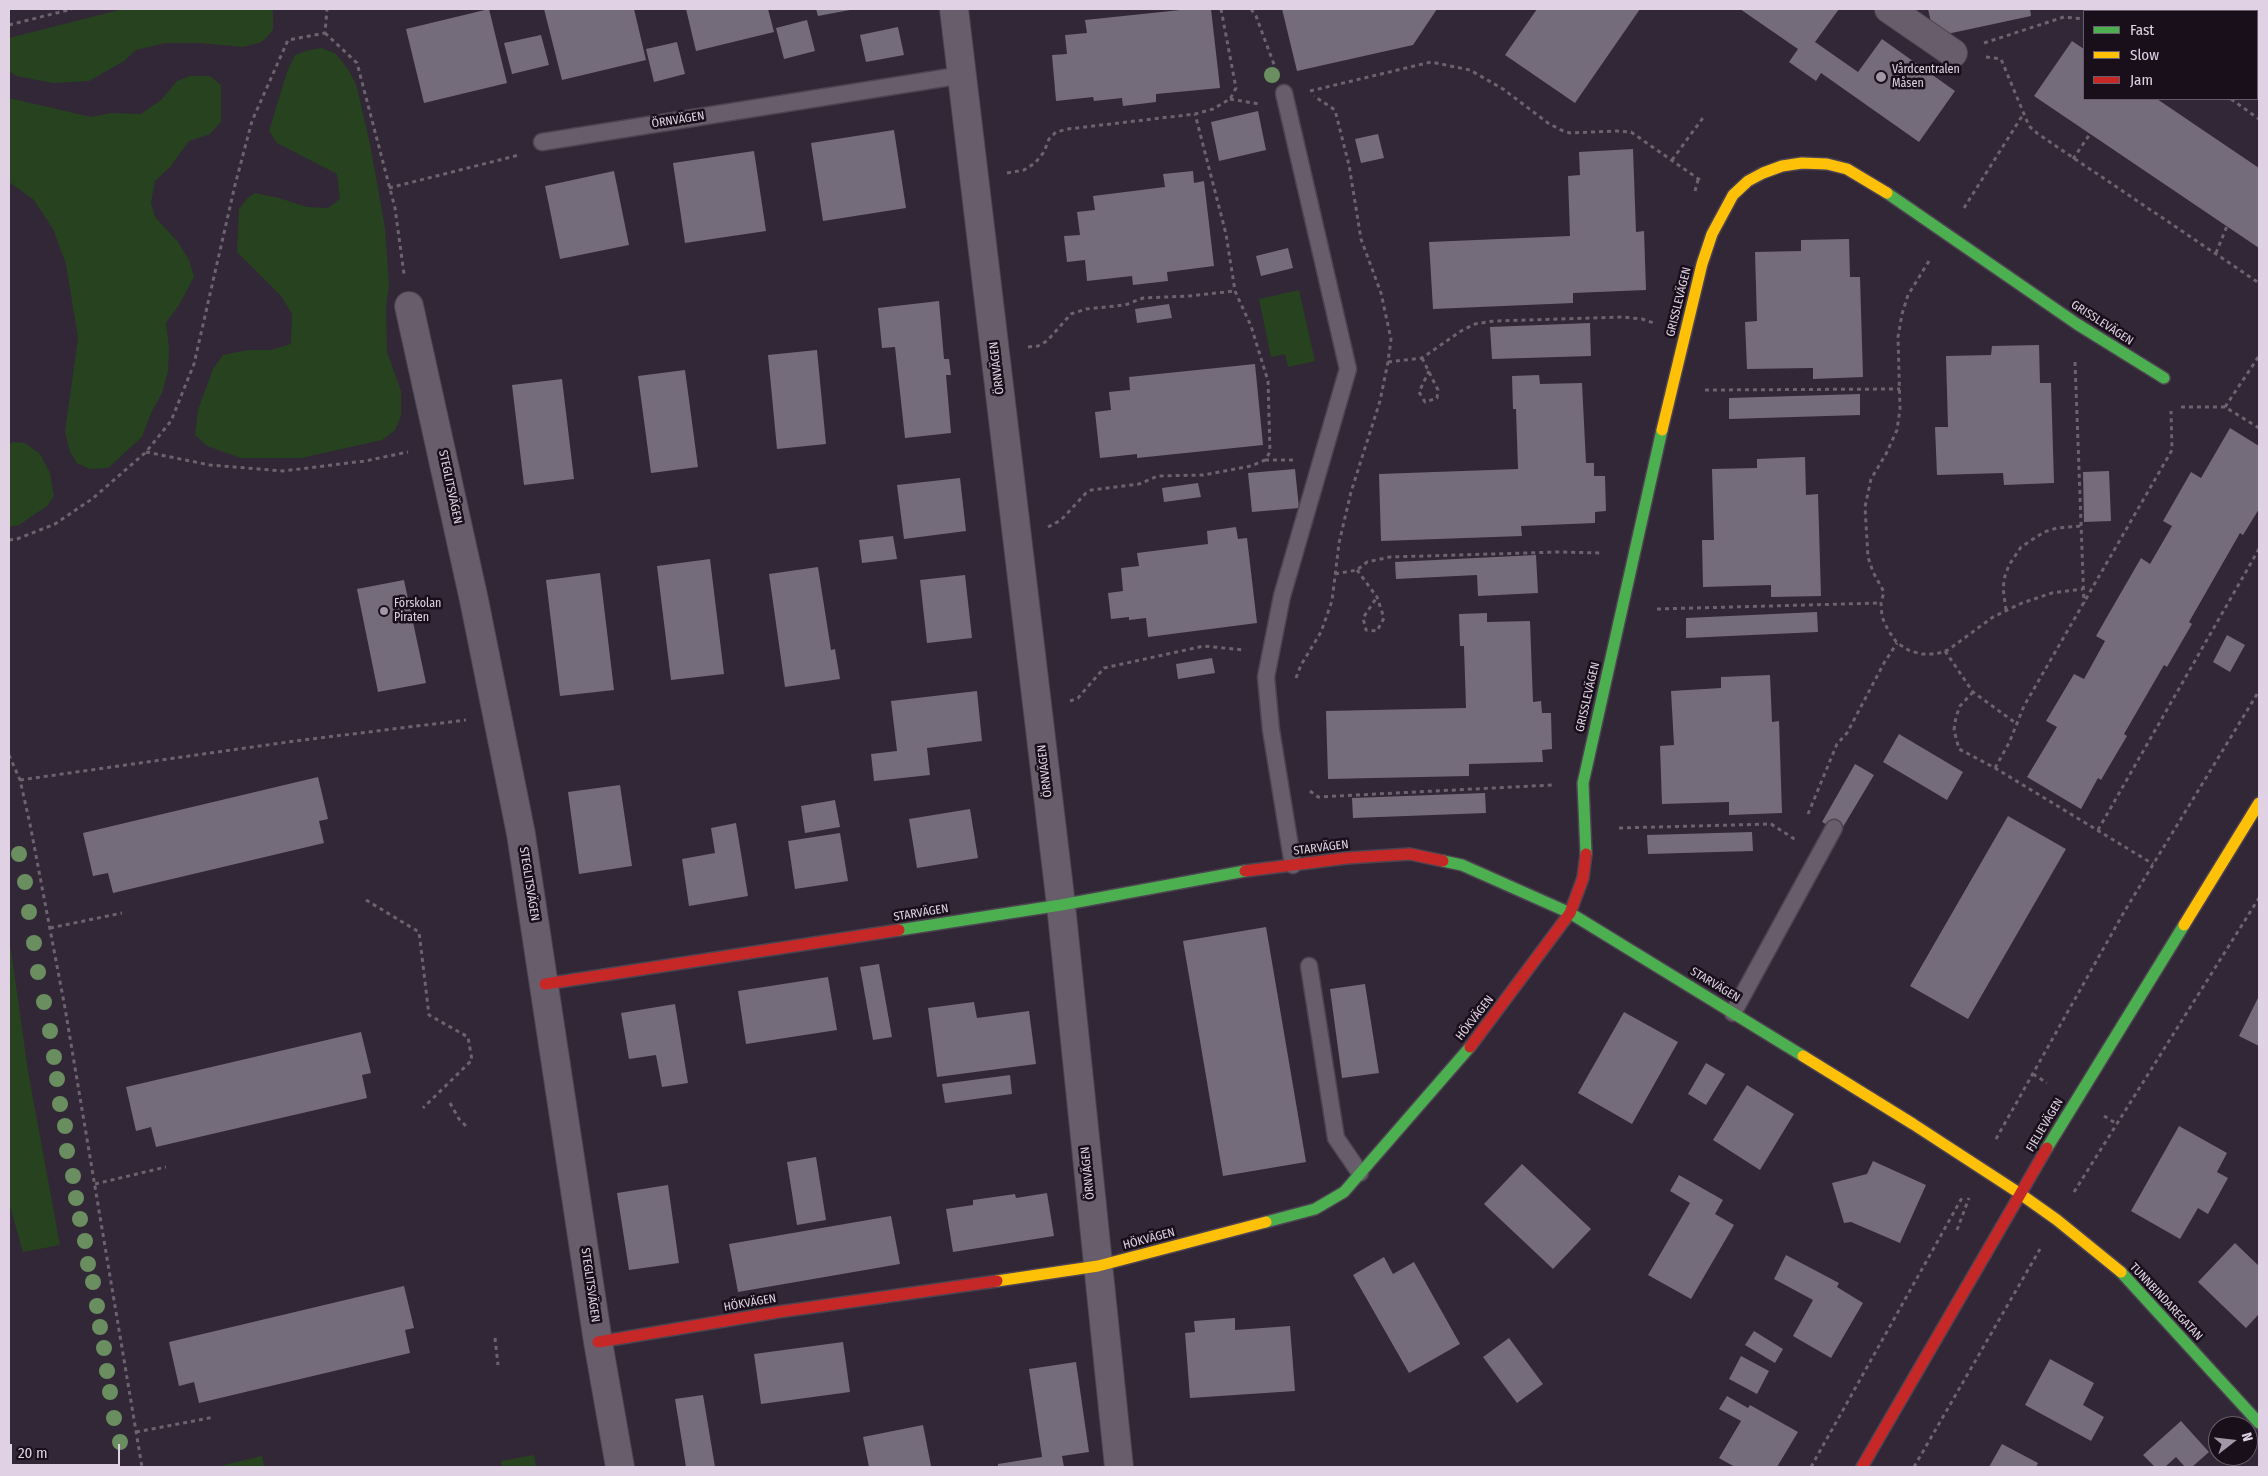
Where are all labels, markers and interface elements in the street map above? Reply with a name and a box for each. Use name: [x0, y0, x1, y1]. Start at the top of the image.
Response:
legend: [2083, 10, 2258, 100]
text: Fast: [2130, 21, 2154, 39]
text: Slow: [2130, 46, 2159, 64]
place label: Vårdcentralen Måsen: [1892, 63, 1960, 91]
marker: Vårdcentralen Måsen: [1874, 70, 1888, 84]
text: Jam: [2130, 71, 2153, 89]
street label: ÖRNVÄGEN: [651, 109, 705, 131]
street label: GRISSLEVÄGEN: [1663, 266, 1695, 338]
street label: GRISSLEVÄGEN: [2068, 298, 2136, 348]
street label: ÖRNVÄGEN: [987, 341, 1007, 395]
street label: STEGLITSVÄGEN: [435, 449, 465, 525]
place label: Förskolan Piraten: [394, 597, 441, 625]
marker: Förskolan Piraten: [378, 605, 390, 617]
street label: GRISSLEVÄGEN: [1573, 661, 1603, 733]
street label: ÖRNVÄGEN: [1035, 744, 1055, 798]
street label: STARVÄGEN: [1293, 837, 1349, 859]
street label: STEGLITSVÄGEN: [516, 846, 542, 922]
street label: STARVÄGEN: [893, 902, 949, 924]
street label: STARVÄGEN: [1688, 965, 1742, 1005]
street label: HÖKVÄGEN: [1453, 993, 1497, 1043]
street label: FJELIEVÄGEN: [2023, 1096, 2067, 1154]
street label: ÖRNVÄGEN: [1078, 1146, 1098, 1200]
street label: HÖKVÄGEN: [1122, 1225, 1176, 1253]
street label: STEGLITSVÄGEN: [578, 1247, 602, 1323]
street label: TUNNBINDAREGATAN: [2126, 1260, 2206, 1344]
street label: HÖKVÄGEN: [723, 1291, 777, 1315]
north arrow: [2208, 1416, 2258, 1466]
text: N: [2238, 1431, 2256, 1443]
scale bar: [12, 1434, 122, 1466]
text: 20 m: [18, 1444, 48, 1462]

